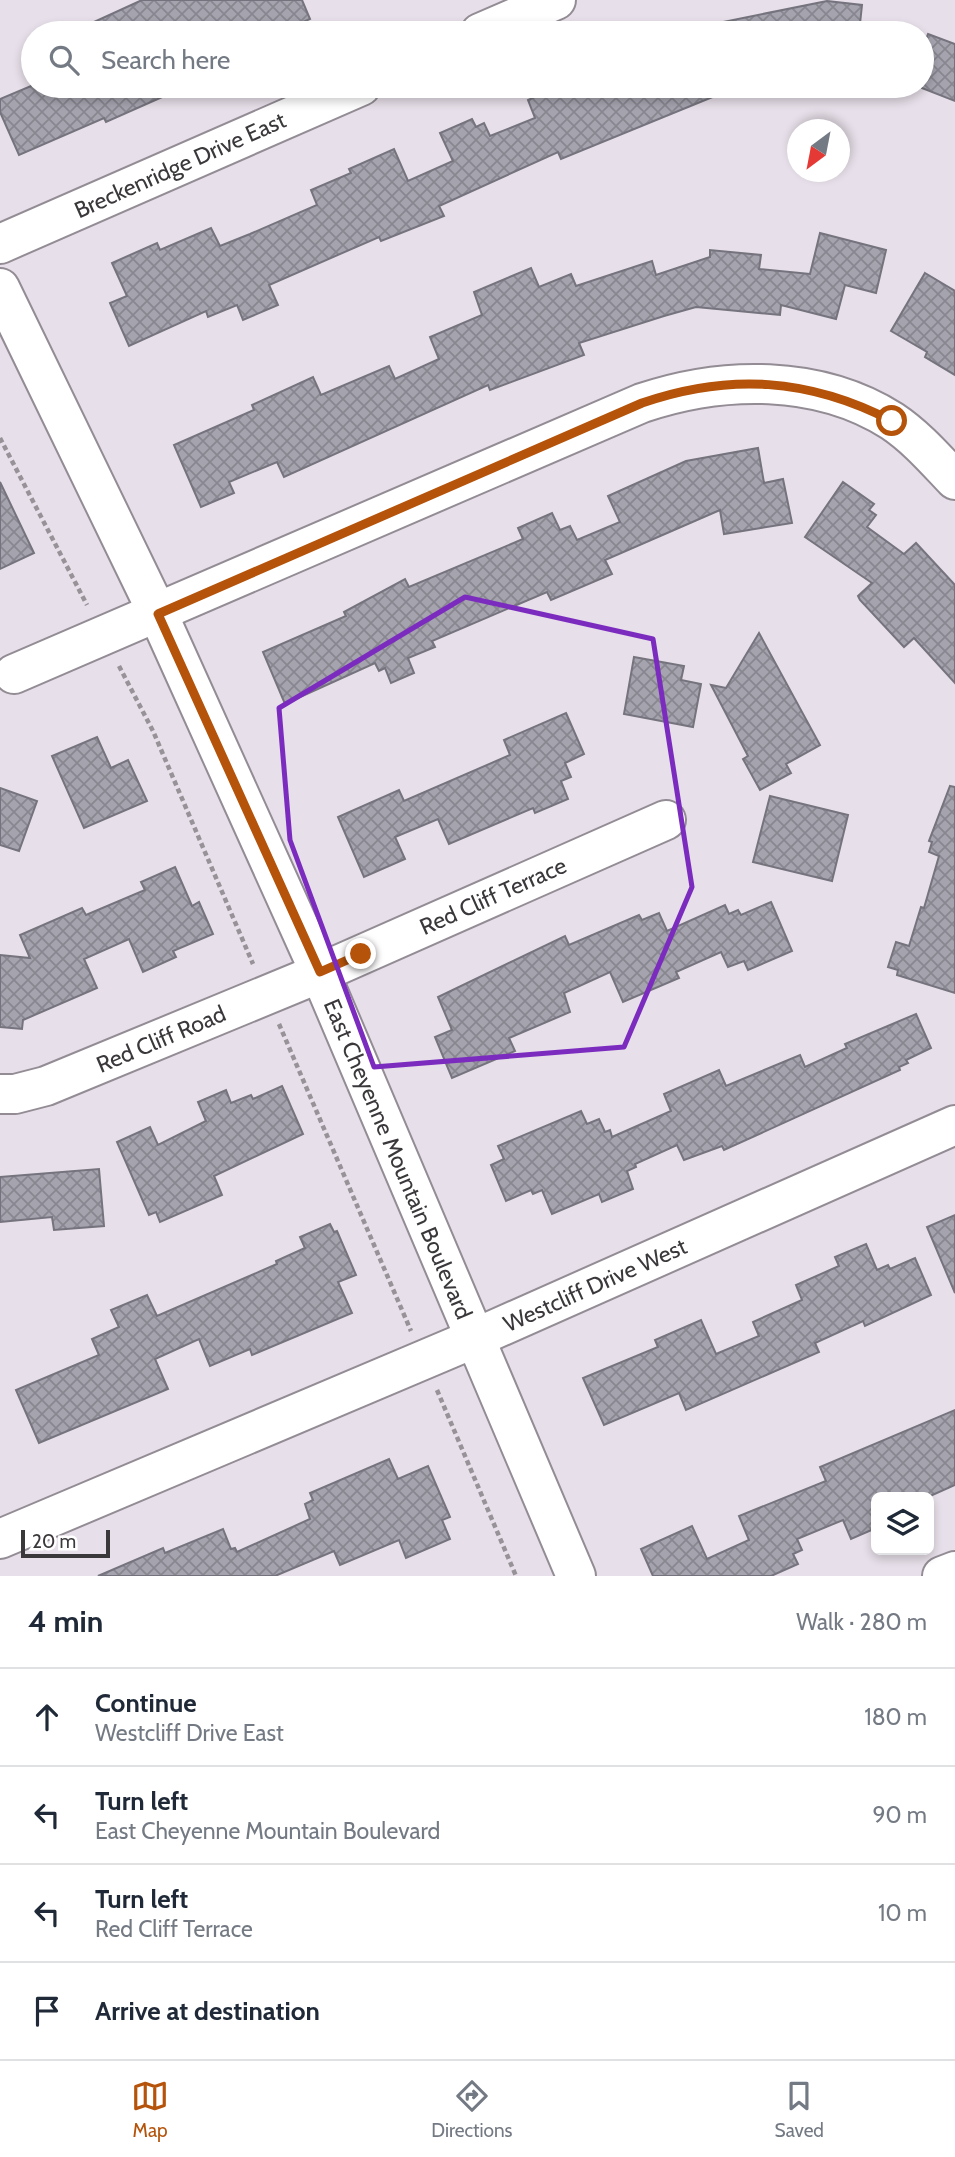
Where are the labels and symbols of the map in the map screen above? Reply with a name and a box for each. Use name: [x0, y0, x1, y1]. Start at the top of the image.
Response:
street label: Breckenridge Drive East: [70, 106, 290, 224]
north arrow: [787, 119, 850, 182]
route start: [876, 405, 907, 436]
street label: Red Cliff Terrace: [415, 851, 571, 941]
route end: [345, 938, 376, 969]
street label: East Cheyenne Mountain Boulevard: [318, 995, 478, 1323]
street label: Red Cliff Road: [92, 999, 230, 1079]
street label: Westcliff Drive West: [499, 1232, 691, 1338]
scale bar: [21, 1527, 110, 1559]

